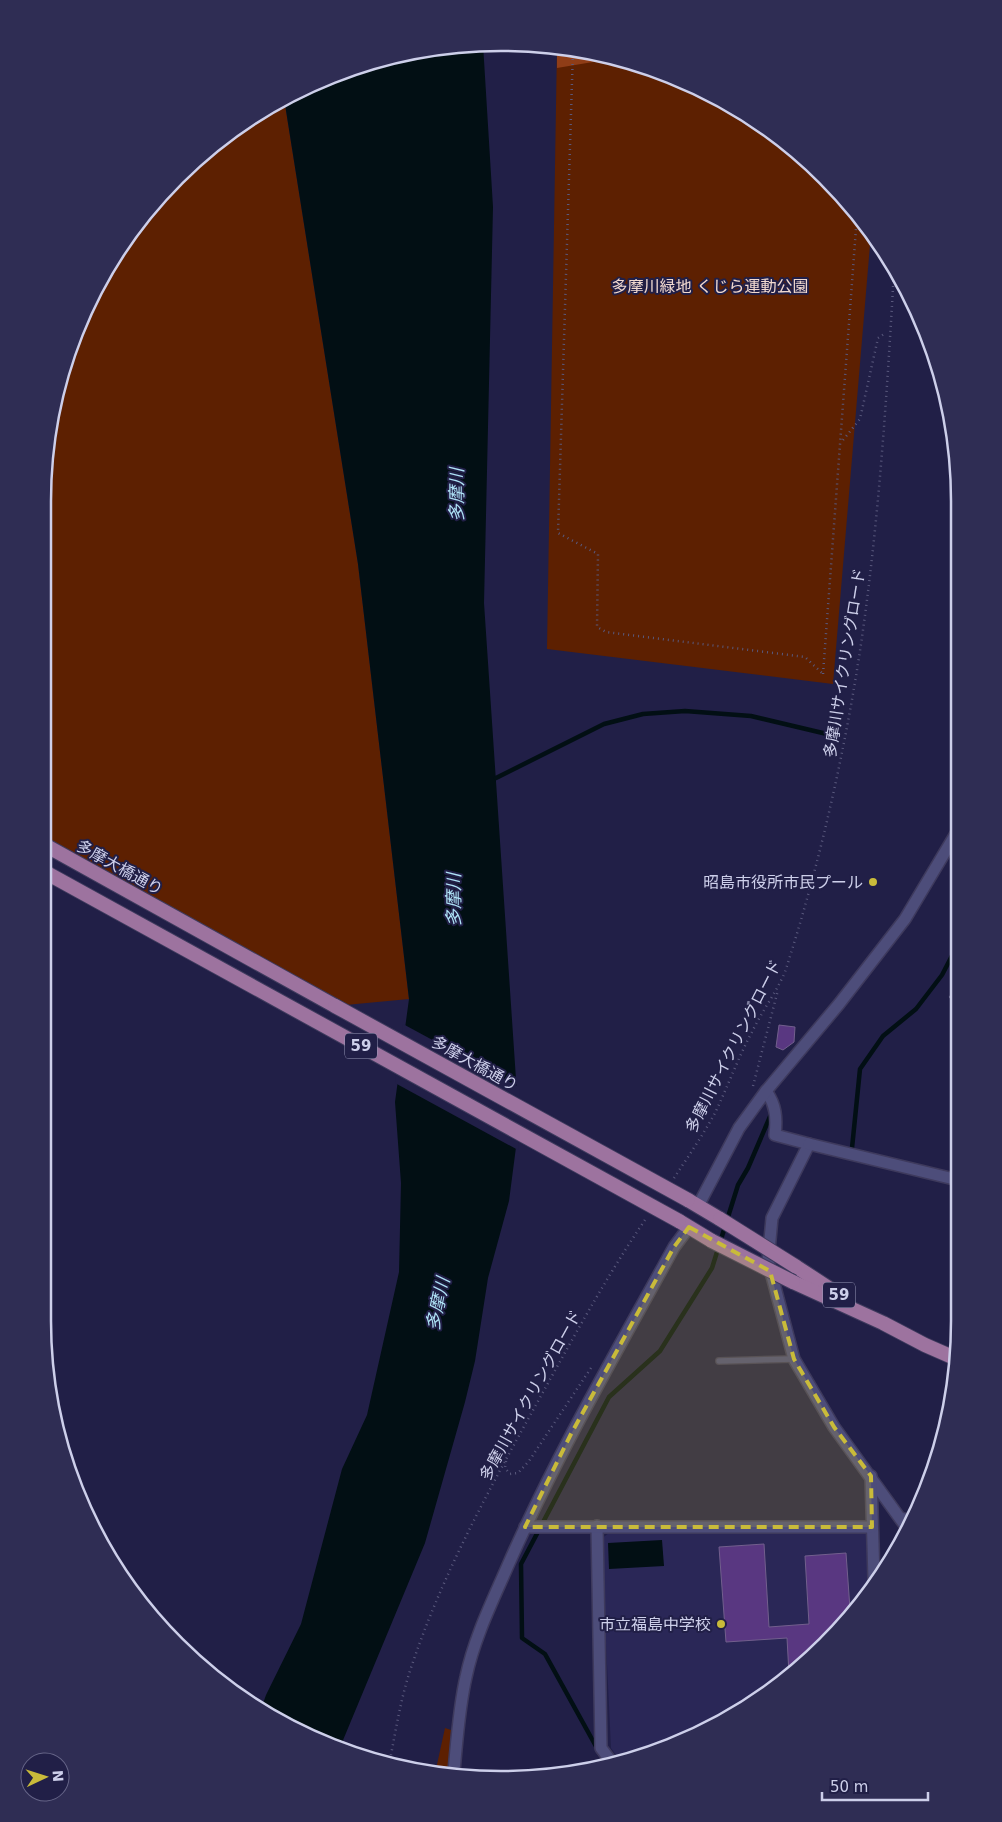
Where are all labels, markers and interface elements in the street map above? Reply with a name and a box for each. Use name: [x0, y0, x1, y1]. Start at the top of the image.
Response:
park label: 多摩川緑地 くじら運動公園: [611, 277, 809, 296]
water label: 多摩川: [446, 466, 467, 522]
street label: 多摩川サイクリングロード: [820, 567, 869, 759]
street label: 多摩大橋通り: [73, 836, 166, 899]
water label: 多摩川: [443, 871, 464, 927]
place label: 昭島市役所市民プール: [703, 873, 863, 892]
marker: 昭島市役所市民プール: [867, 876, 879, 888]
street label: 多摩川サイクリングロード: [681, 957, 785, 1136]
street label: 多摩大橋通り: [428, 1032, 521, 1095]
road number: 59: [345, 1034, 377, 1058]
water label: 多摩川: [422, 1273, 454, 1332]
road number: 59: [823, 1282, 855, 1308]
street label: 多摩川サイクリングロード: [476, 1307, 585, 1484]
place label: 市立福島中学校: [599, 1615, 711, 1634]
marker: 市立福島中学校: [715, 1618, 727, 1630]
north arrow: [20, 1752, 70, 1802]
text: N: [50, 1770, 66, 1782]
scale bar: [822, 1770, 928, 1802]
text: 50 m: [830, 1778, 868, 1796]

